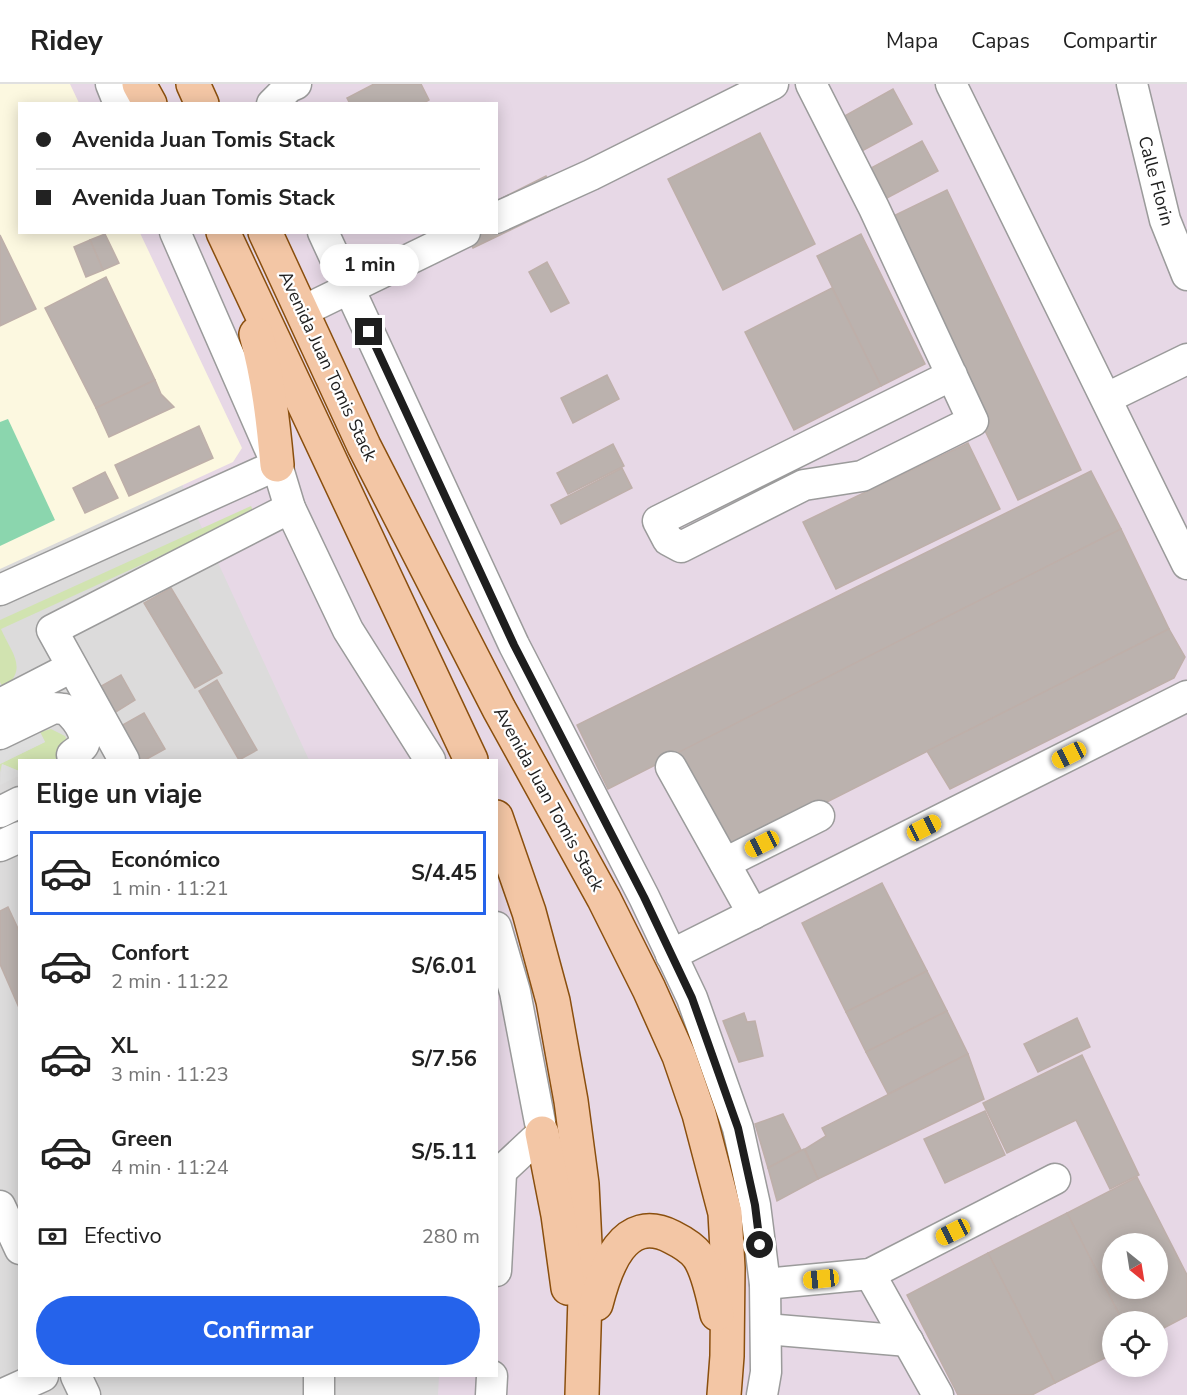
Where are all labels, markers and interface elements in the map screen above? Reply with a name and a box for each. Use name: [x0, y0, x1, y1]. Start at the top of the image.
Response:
text: Ridey: [30, 22, 103, 60]
text: Mapa: [886, 27, 938, 55]
text: Capas: [971, 27, 1030, 55]
text: Compartir: [1063, 27, 1157, 55]
text: Avenida Juan Tomis Stack: [72, 125, 335, 155]
street label: Calle Florin: [1132, 133, 1180, 229]
text: Avenida Juan Tomis Stack: [72, 183, 335, 213]
callout: 1 min: [320, 245, 418, 287]
text: 1 min: [344, 251, 395, 278]
street label: Avenida Juan Tomis Stack: [273, 267, 383, 466]
route end: [355, 318, 382, 345]
street label: Avenida Juan Tomis Stack: [488, 703, 610, 896]
car: [1049, 739, 1089, 771]
text: Elige un viaje: [36, 776, 202, 813]
car: [904, 812, 944, 844]
car: [742, 828, 782, 860]
text: Económico: [111, 845, 220, 875]
icon: car: [39, 846, 93, 900]
text: S/4.45: [411, 858, 477, 888]
text: 1 min · 11:21: [111, 875, 229, 902]
text: Confort: [111, 938, 189, 968]
icon: car: [39, 939, 93, 993]
text: S/6.01: [411, 951, 477, 981]
text: 2 min · 11:22: [111, 968, 229, 995]
text: XL: [111, 1031, 138, 1061]
icon: car: [39, 1032, 93, 1086]
text: S/7.56: [411, 1044, 477, 1074]
text: 3 min · 11:23: [111, 1061, 229, 1088]
text: Green: [111, 1124, 172, 1154]
icon: car: [39, 1125, 93, 1179]
text: S/5.11: [411, 1137, 477, 1167]
text: 4 min · 11:24: [111, 1154, 229, 1181]
car: [933, 1216, 973, 1248]
icon: cash: [36, 1220, 69, 1253]
text: Efectivo: [84, 1221, 162, 1251]
text: 280 m: [422, 1223, 480, 1250]
route start: [746, 1231, 773, 1258]
north arrow: [1102, 1233, 1168, 1299]
map controls: [1102, 1233, 1168, 1377]
car: [802, 1268, 840, 1290]
button: Confirmar: [36, 1296, 480, 1365]
button: locate: [1102, 1311, 1168, 1377]

